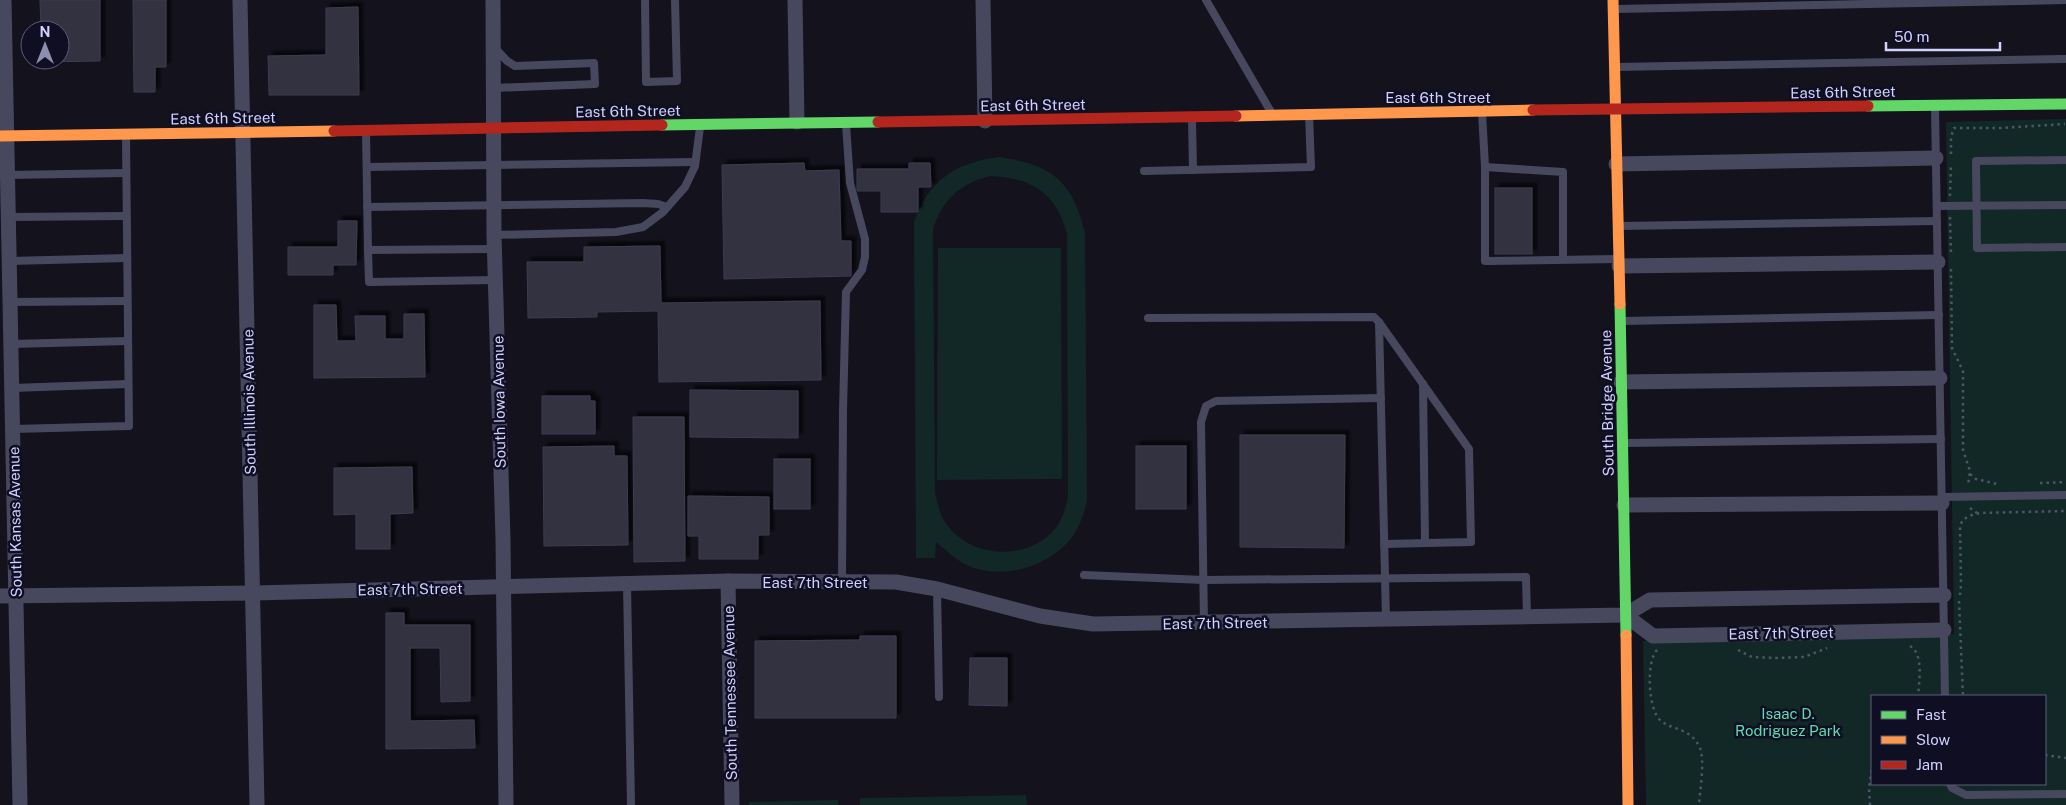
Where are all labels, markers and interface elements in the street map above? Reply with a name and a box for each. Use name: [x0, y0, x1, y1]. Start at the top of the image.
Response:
north arrow: [20, 20, 70, 70]
scale bar: [1886, 20, 2000, 52]
text: N: [40, 24, 50, 40]
text: 50 m: [1894, 28, 1929, 45]
street label: East 6th Street: [1790, 83, 1896, 101]
street label: East 6th Street: [1385, 89, 1491, 106]
street label: East 6th Street: [980, 96, 1086, 114]
street label: East 6th Street: [575, 102, 681, 120]
street label: East 6th Street: [170, 109, 276, 127]
street label: South Illinois Avenue: [239, 329, 259, 475]
street label: South Bridge Avenue: [1597, 330, 1617, 476]
street label: South Iowa Avenue: [489, 335, 509, 469]
street label: South Kansas Avenue: [5, 446, 25, 598]
street label: East 7th Street: [762, 574, 868, 591]
street label: East 7th Street: [357, 580, 463, 598]
street label: South Tennessee Avenue: [720, 606, 740, 780]
street label: East 7th Street: [1162, 614, 1268, 632]
street label: East 7th Street: [1728, 624, 1834, 642]
legend: [1871, 695, 2046, 785]
park label: Isaac D. Rodriguez Park: [1735, 705, 1841, 739]
text: Fast: [1916, 706, 1946, 723]
text: Slow: [1916, 731, 1951, 748]
text: Jam: [1916, 756, 1943, 773]

